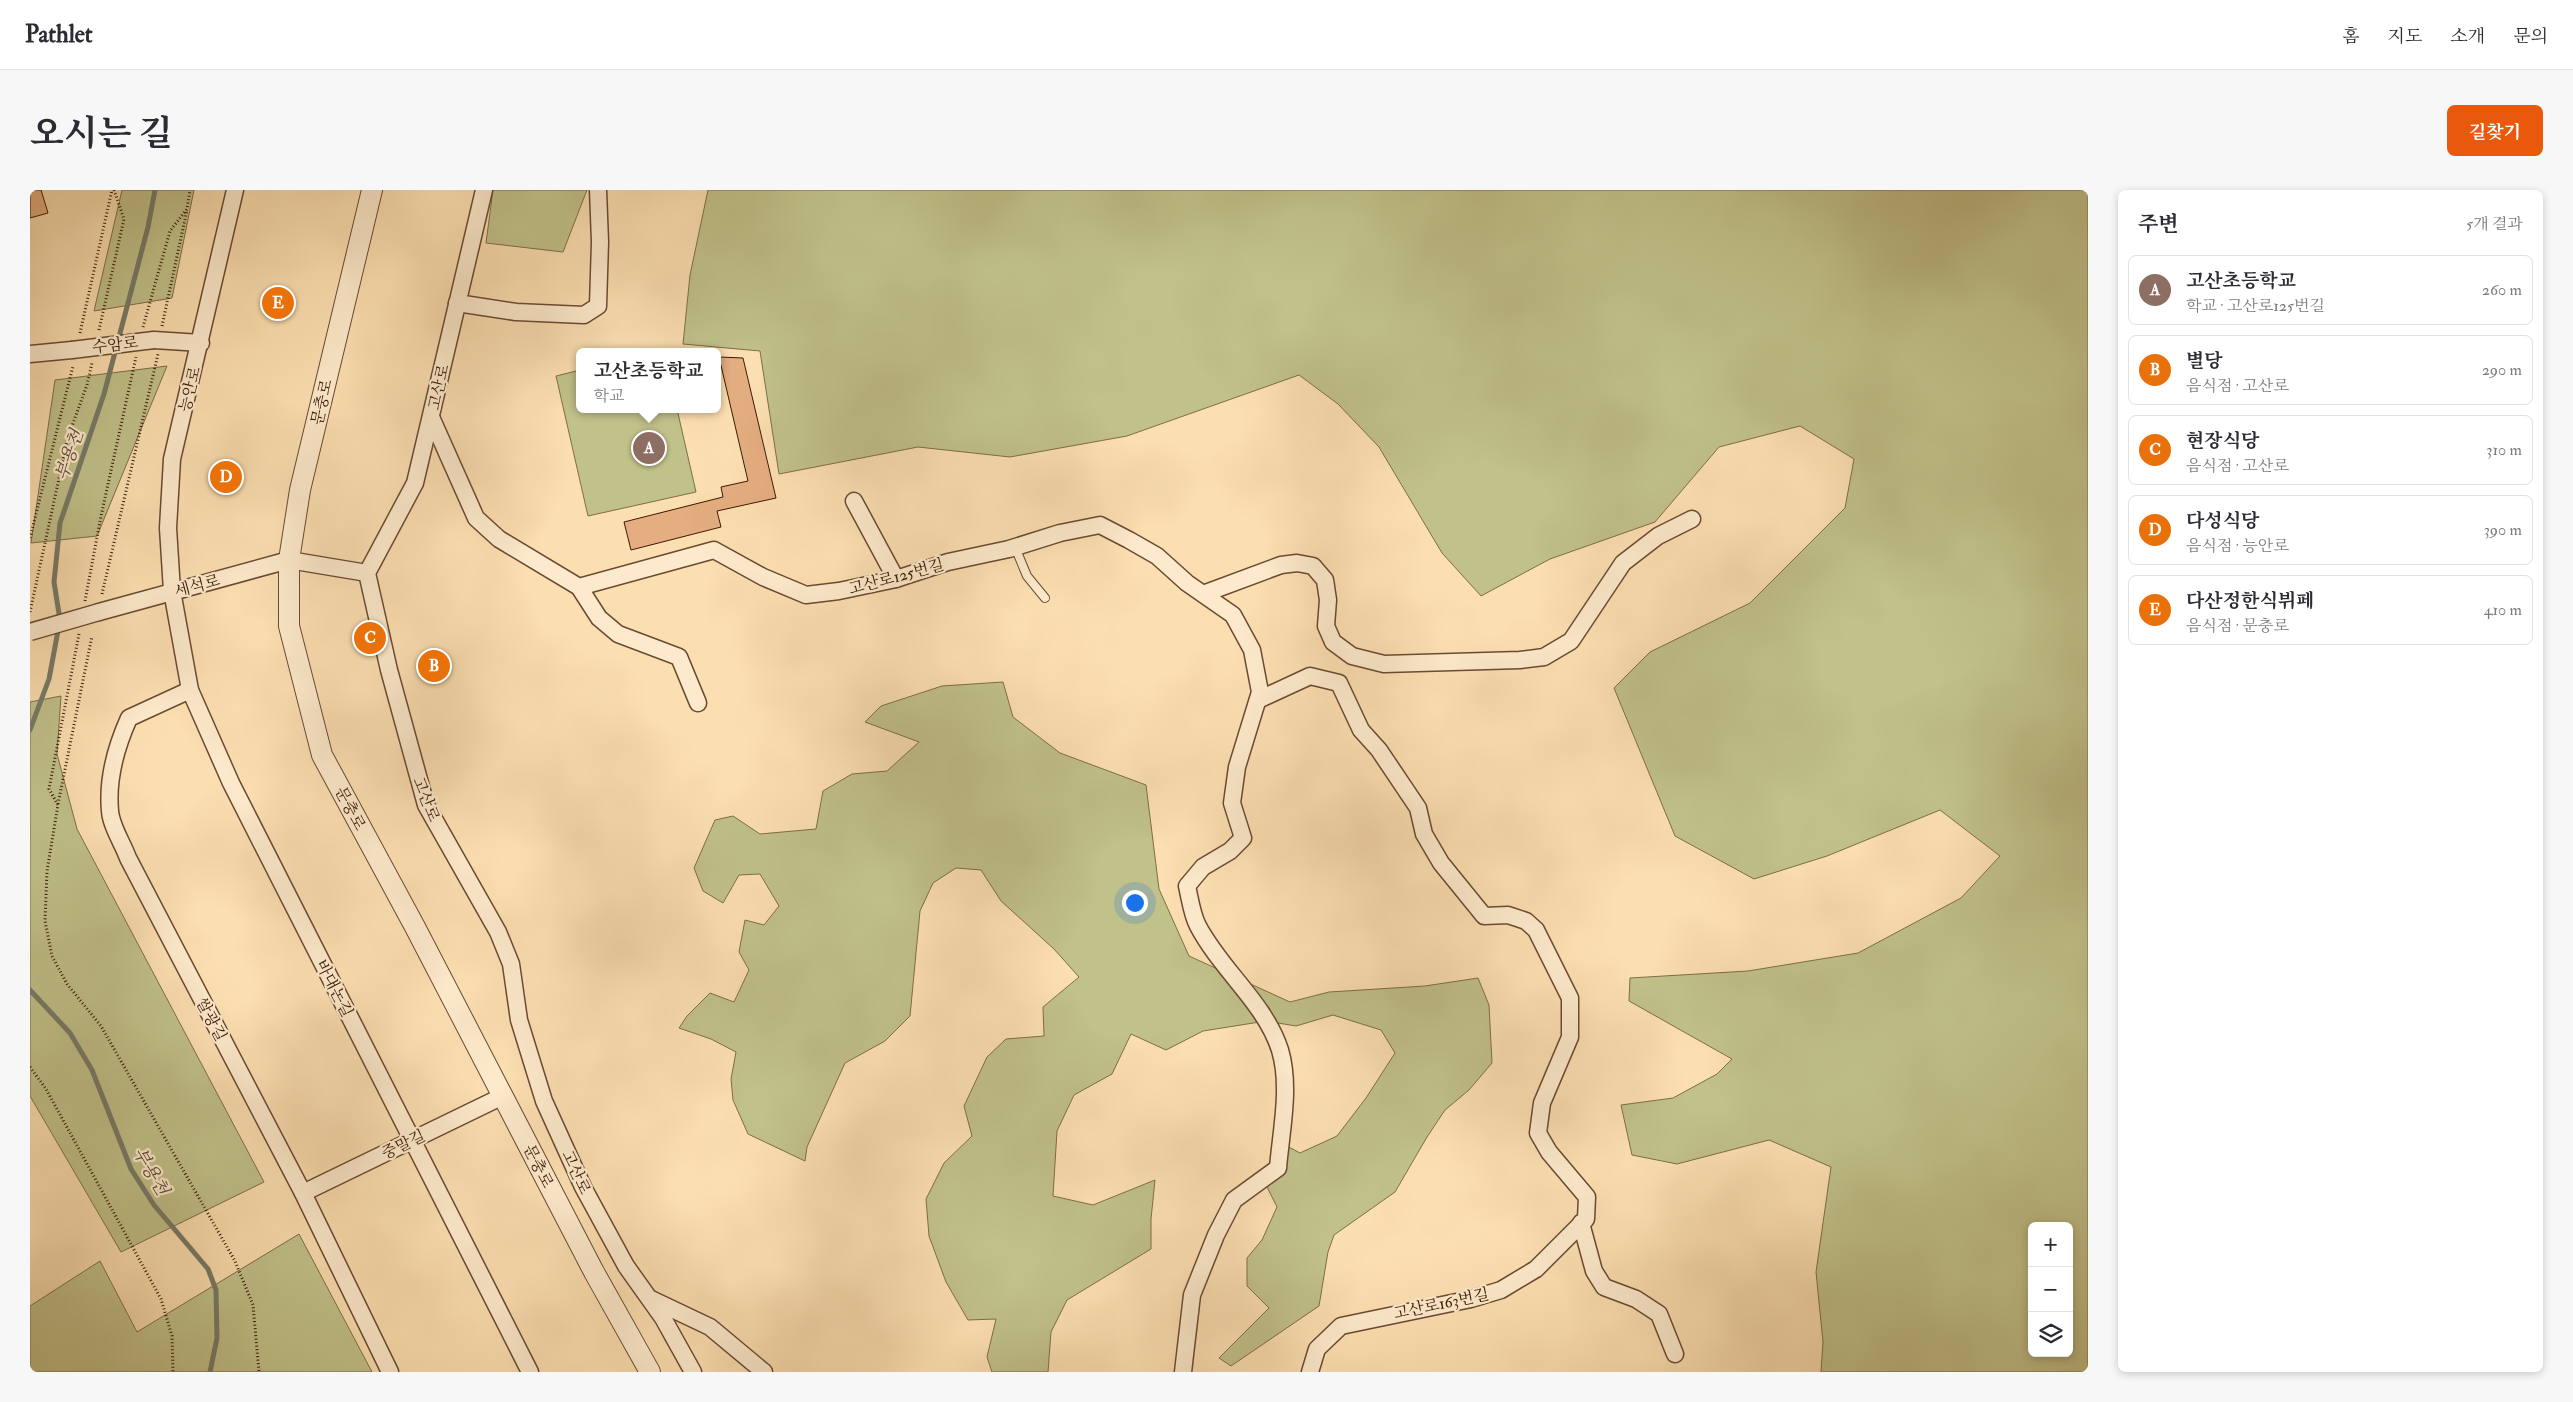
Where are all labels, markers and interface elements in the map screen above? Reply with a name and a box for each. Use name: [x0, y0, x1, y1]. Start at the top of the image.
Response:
text: Pathlet: [25, 19, 93, 50]
text: 홈: [2342, 25, 2360, 48]
text: 지도: [2388, 25, 2422, 48]
text: 소개: [2450, 25, 2485, 48]
text: 문의: [2513, 25, 2548, 48]
button: 길찾기: [2447, 105, 2543, 156]
text: 오시는 길: [30, 112, 173, 156]
text: 주변: [2138, 211, 2179, 238]
text: 5개 결과: [2466, 214, 2523, 234]
text: 고산초등학교: [2186, 269, 2296, 293]
text: A: [2150, 280, 2160, 300]
text: 260 m: [2482, 280, 2522, 300]
pin: E: [262, 284, 294, 322]
text: 학교 · 고산로125번길: [2186, 296, 2325, 316]
street label: 수암로: [91, 332, 140, 358]
popup: [576, 348, 721, 413]
text: 별당: [2186, 349, 2223, 373]
text: 고산초등학교: [593, 359, 704, 383]
text: B: [2150, 360, 2160, 380]
text: 290 m: [2482, 360, 2522, 380]
street label: 고산로: [424, 362, 454, 412]
street label: 능안로: [175, 364, 205, 414]
text: 음식점 · 고산로: [2186, 376, 2289, 396]
street label: 문충로: [307, 377, 337, 427]
text: 학교: [593, 386, 624, 406]
water label: 부용천: [50, 425, 89, 484]
pin: A: [633, 429, 665, 467]
text: 현장식당: [2186, 429, 2259, 453]
text: C: [2149, 440, 2161, 460]
text: 310 m: [2486, 440, 2522, 460]
text: 음식점 · 고산로: [2186, 456, 2289, 476]
pin: D: [210, 458, 242, 496]
text: 다성식당: [2186, 509, 2259, 533]
text: D: [2148, 520, 2162, 540]
text: 390 m: [2484, 520, 2522, 540]
text: 음식점 · 능안로: [2186, 536, 2289, 556]
street label: 고산로125번길: [846, 555, 946, 599]
street label: 세석로: [172, 570, 223, 602]
text: 다산정한식뷔페: [2186, 589, 2314, 613]
text: E: [2149, 600, 2161, 620]
text: 410 m: [2484, 600, 2522, 620]
text: 음식점 · 문충로: [2186, 616, 2289, 636]
pin: C: [354, 619, 386, 657]
pin: B: [418, 647, 450, 685]
street label: 고산로: [408, 774, 444, 825]
street label: 문충로: [330, 783, 370, 834]
your location: [1122, 890, 1148, 916]
street label: 바대논길: [311, 956, 357, 1021]
street label: 쌀광길: [191, 994, 231, 1045]
street label: 중말길: [378, 1126, 429, 1164]
street label: 문충로: [519, 1141, 558, 1192]
water label: 부용천: [128, 1143, 174, 1201]
street label: 고산로: [557, 1147, 595, 1198]
map controls: [2028, 1222, 2073, 1357]
button: +: [2028, 1222, 2073, 1267]
button: −: [2028, 1267, 2073, 1312]
street label: 고산로163번길: [1392, 1284, 1491, 1324]
button: layers: [2028, 1312, 2073, 1357]

